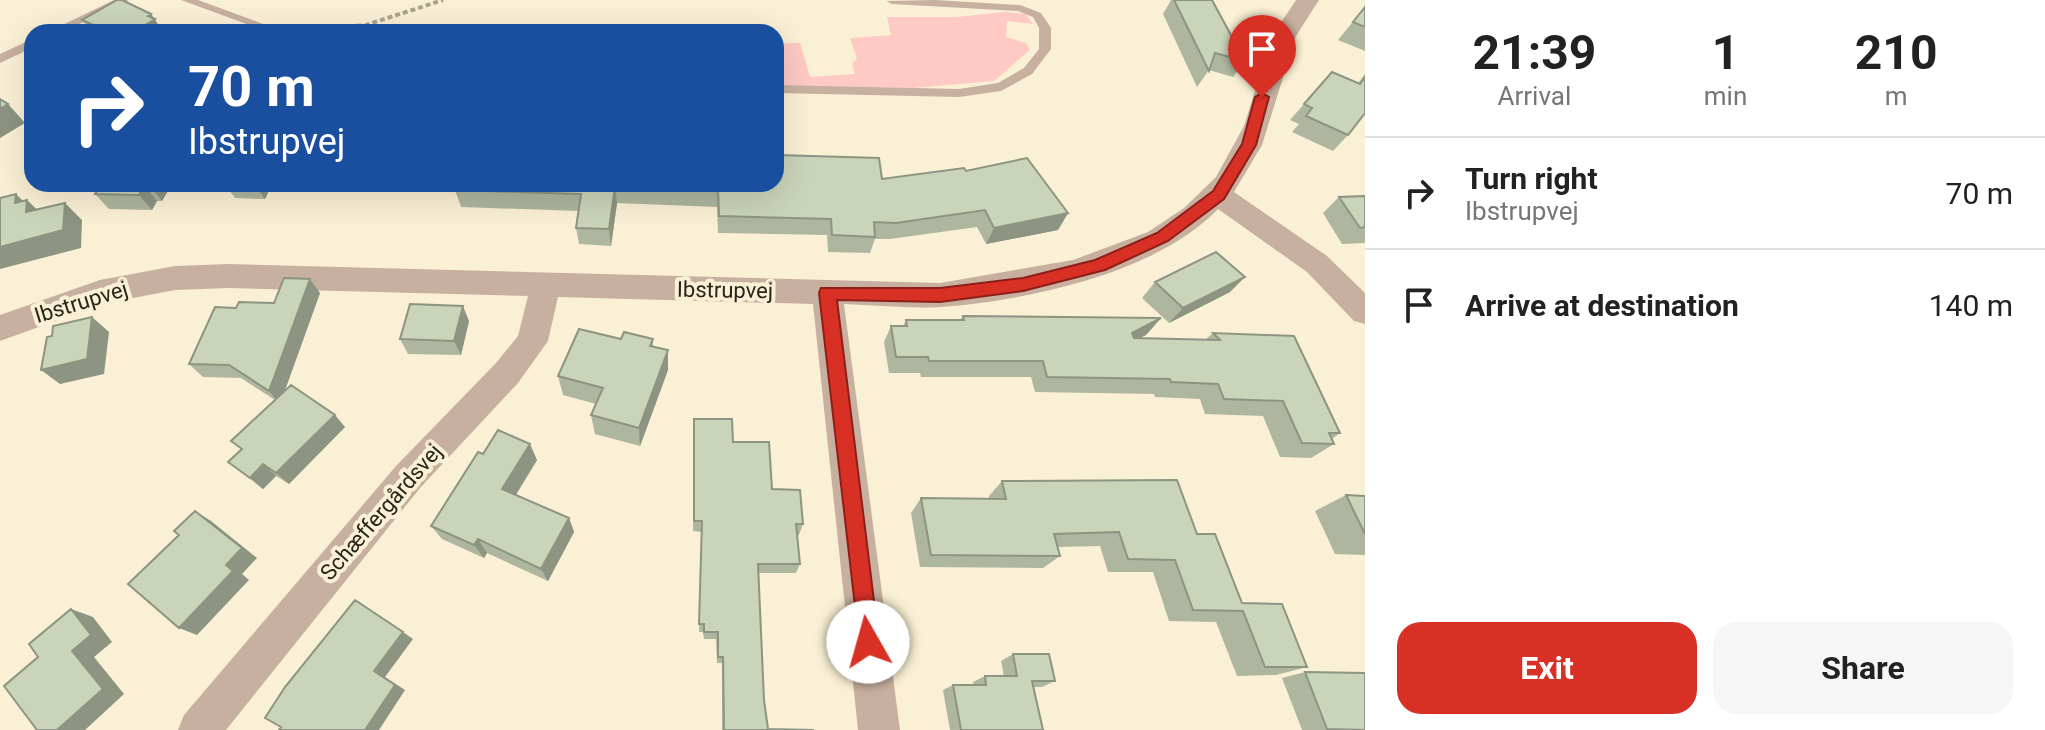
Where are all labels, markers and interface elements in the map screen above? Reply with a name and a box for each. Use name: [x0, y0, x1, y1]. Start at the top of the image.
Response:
pin: [1228, 15, 1296, 97]
text: 21:39: [1473, 24, 1596, 81]
text: 1: [1712, 24, 1739, 81]
text: 210: [1855, 24, 1937, 81]
icon: arrive: [1240, 27, 1284, 71]
text: 70 m: [188, 54, 315, 120]
icon: right: [56, 56, 160, 160]
text: Arrival: [1498, 81, 1571, 111]
text: min: [1704, 81, 1747, 111]
text: m: [1885, 81, 1908, 111]
text: Ibstrupvej: [188, 121, 345, 163]
text: Turn right: [1465, 161, 1598, 196]
icon: right: [1397, 171, 1441, 215]
text: 70 m: [1946, 176, 2013, 211]
text: Ibstrupvej: [1465, 196, 1579, 226]
street label: Ibstrupvej: [31, 276, 131, 328]
street label: Ibstrupvej: [677, 277, 773, 303]
icon: arrive: [1397, 283, 1441, 327]
text: Arrive at destination: [1465, 288, 1739, 323]
text: 140 m: [1929, 288, 2013, 323]
street label: Schæffergårdsvej: [315, 439, 447, 585]
position arrow: [826, 600, 910, 684]
button: Exit: [1397, 622, 1697, 714]
button: Share: [1713, 622, 2013, 714]

